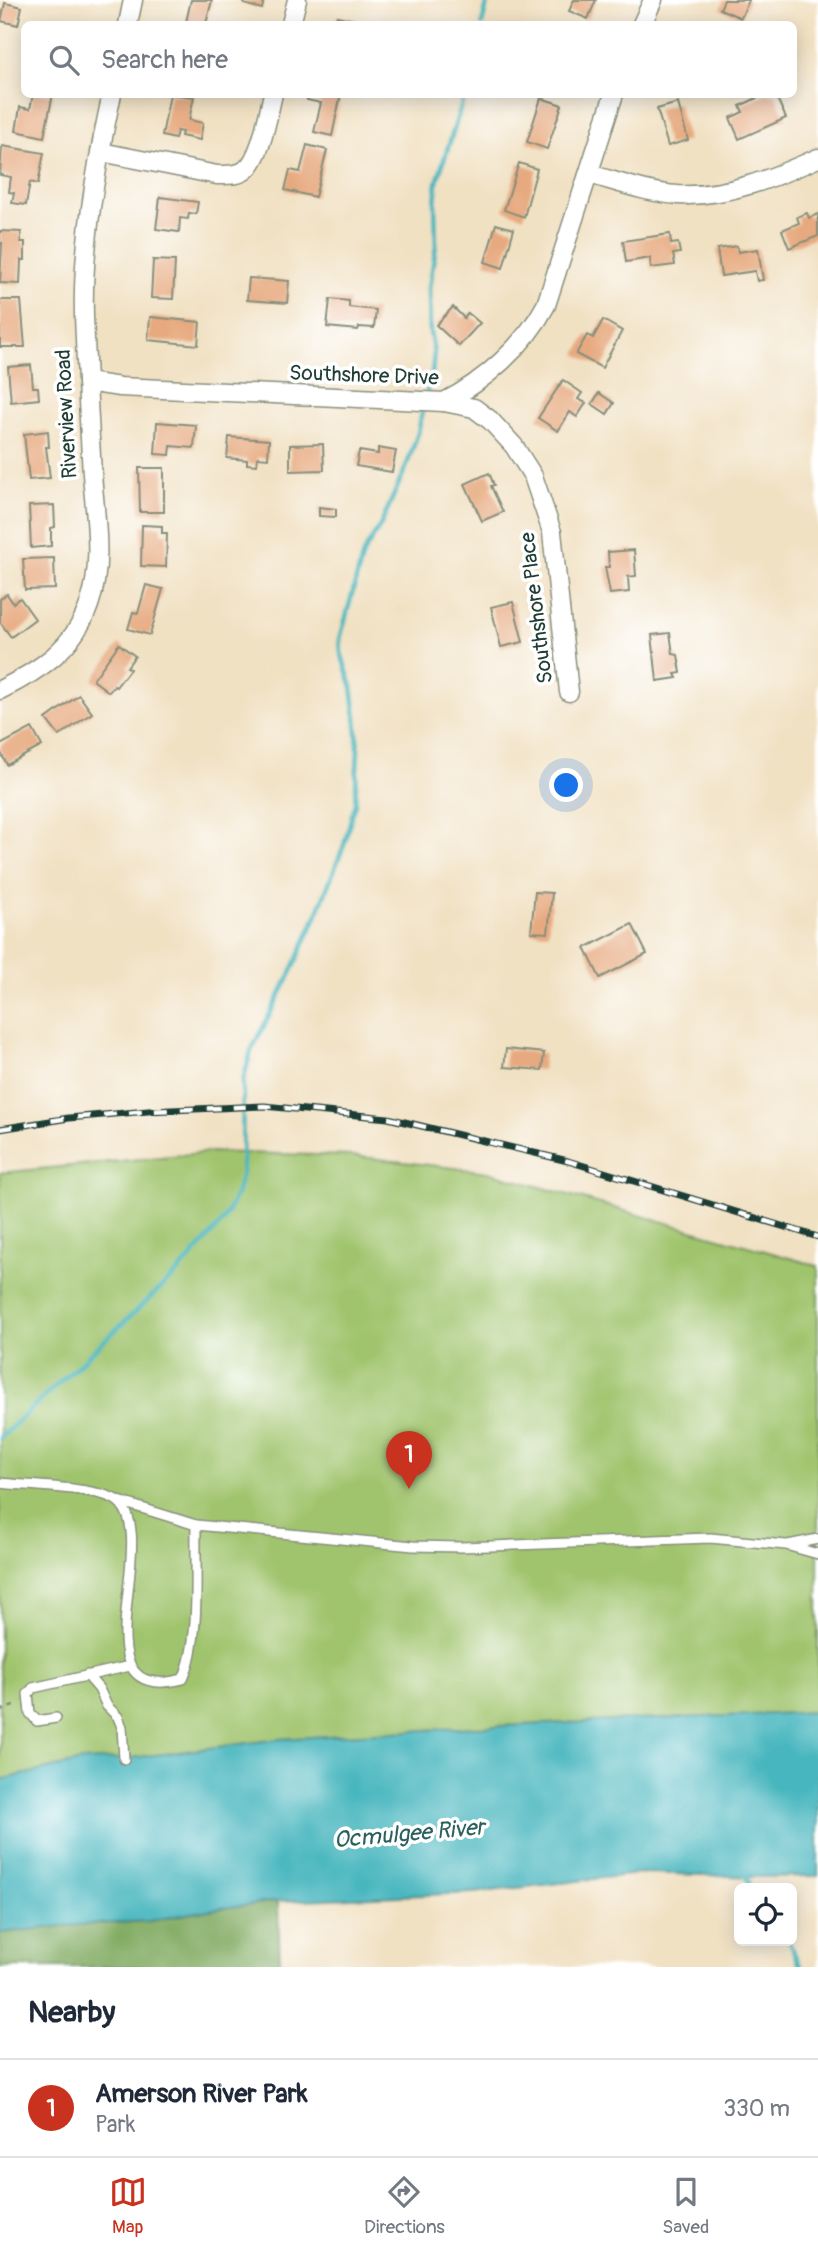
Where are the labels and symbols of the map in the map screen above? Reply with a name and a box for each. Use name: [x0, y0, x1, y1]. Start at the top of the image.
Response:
street label: Riverview Road: [50, 349, 83, 479]
street label: Southshore Drive: [289, 359, 440, 392]
street label: Southshore Place: [514, 530, 559, 685]
your location: [549, 768, 583, 802]
pin: 1: [386, 1431, 432, 1489]
water label: Ocmulgee River: [333, 1812, 488, 1855]

